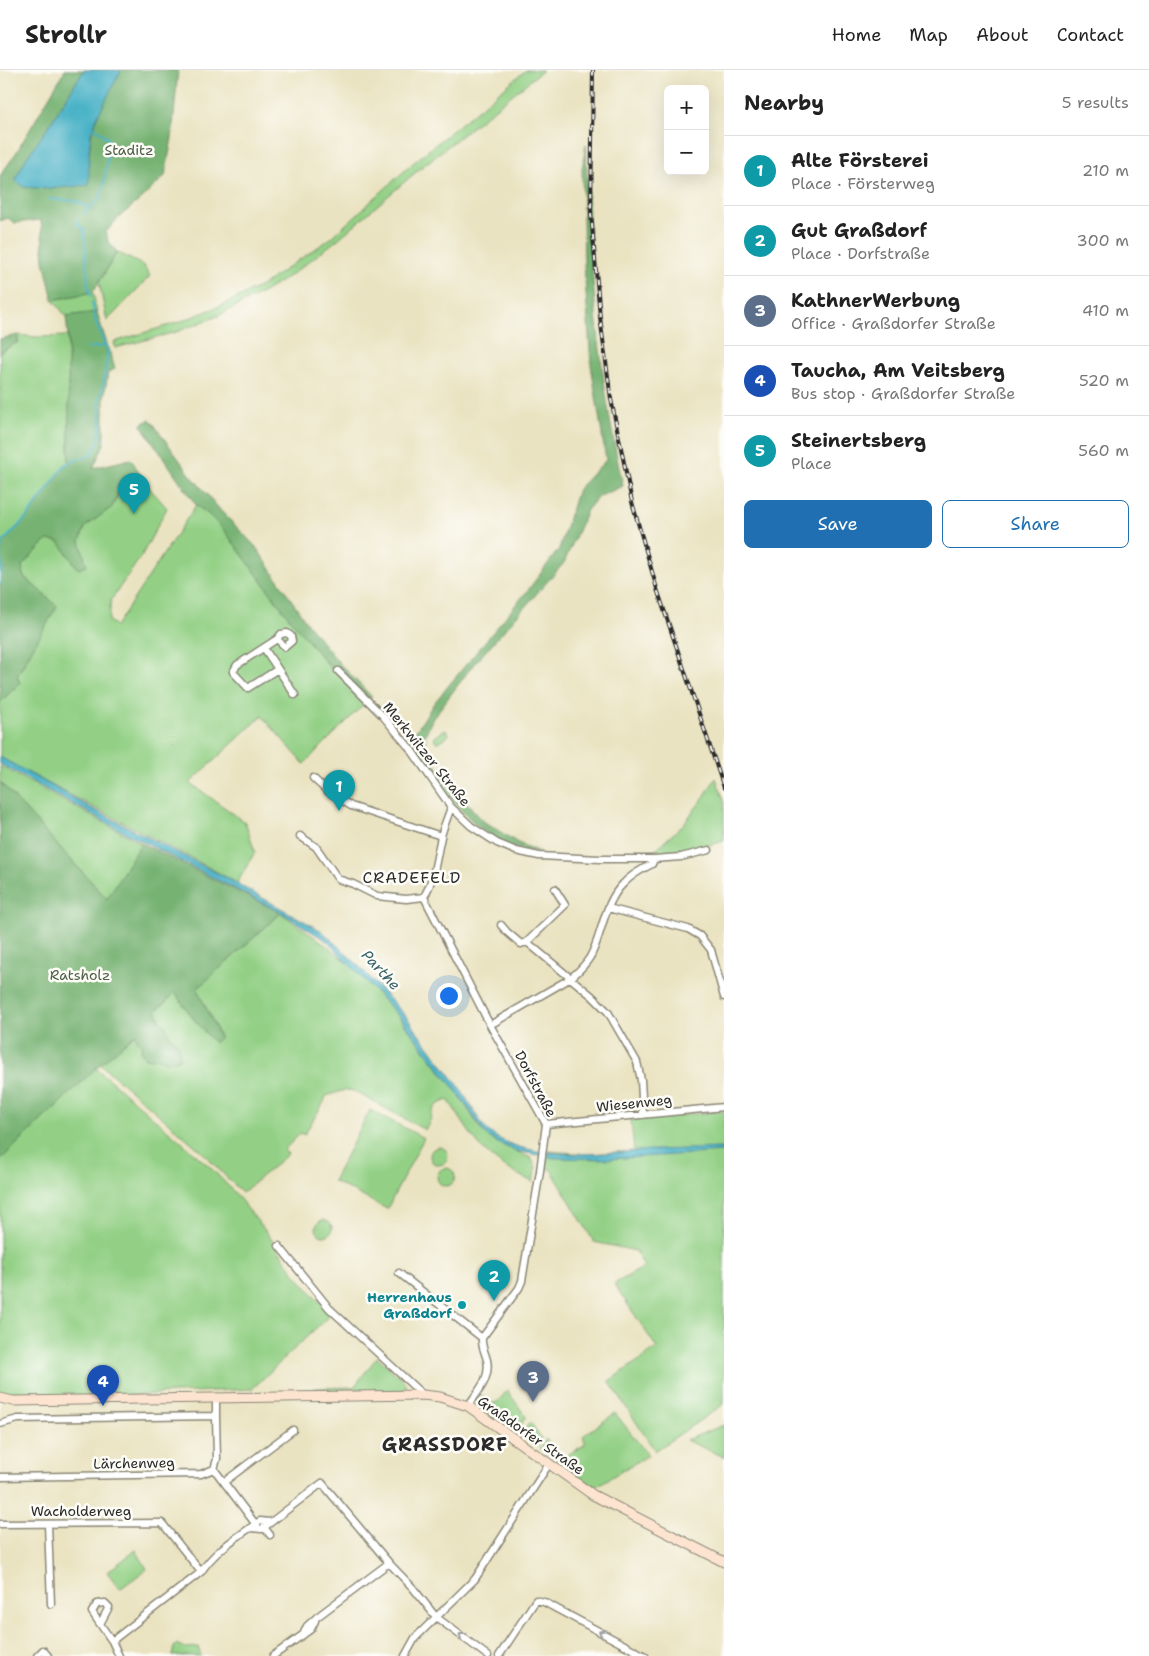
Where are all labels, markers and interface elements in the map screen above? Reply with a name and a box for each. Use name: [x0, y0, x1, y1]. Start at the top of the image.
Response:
text: Strollr: [25, 19, 107, 51]
text: Home: [832, 23, 881, 47]
text: Map: [909, 23, 948, 47]
text: About: [976, 23, 1029, 47]
text: Contact: [1057, 23, 1124, 47]
map controls: [664, 85, 709, 175]
button: +: [664, 85, 709, 130]
text: Nearby: [744, 89, 824, 117]
text: 5 results: [1062, 92, 1129, 113]
button: −: [664, 130, 709, 175]
park label: Staditz: [104, 141, 154, 159]
text: Alte Försterei: [791, 148, 929, 173]
text: 1: [756, 160, 764, 181]
text: 210 m: [1082, 160, 1129, 181]
text: Place · Försterweg: [791, 173, 935, 194]
text: Gut Graßdorf: [791, 218, 927, 243]
text: 2: [754, 230, 766, 251]
text: 300 m: [1077, 230, 1129, 251]
text: Place · Dorfstraße: [791, 243, 930, 264]
text: KathnerWerbung: [791, 288, 960, 313]
text: 3: [754, 300, 766, 321]
text: 410 m: [1082, 300, 1129, 321]
text: Office · Graßdorfer Straße: [791, 313, 996, 334]
text: Taucha, Am Veitsberg: [791, 358, 1005, 383]
text: 4: [754, 370, 766, 391]
text: 520 m: [1079, 370, 1129, 391]
text: Bus stop · Graßdorfer Straße: [791, 383, 1015, 404]
text: Steinertsberg: [791, 428, 926, 453]
text: 5: [755, 440, 765, 461]
text: 560 m: [1078, 440, 1129, 461]
text: Place: [791, 453, 832, 474]
pin: 5: [118, 473, 150, 514]
button: Save: [744, 500, 932, 548]
button: Share: [942, 500, 1129, 548]
street label: Merkwitzer Straße: [379, 698, 475, 810]
pin: 1: [323, 770, 355, 811]
district label: CRADEFELD: [363, 867, 461, 888]
water label: Parthe: [357, 945, 405, 995]
park label: Ratsholz: [50, 966, 110, 984]
your location: [436, 983, 462, 1009]
street label: Dorfstraße: [511, 1048, 561, 1120]
street label: Wiesenweg: [595, 1090, 673, 1116]
pin: 2: [478, 1260, 510, 1301]
place label: Herrenhaus Graßdorf: [367, 1288, 452, 1322]
marker: Herrenhaus Graßdorf: [456, 1299, 468, 1311]
pin: 3: [517, 1361, 549, 1402]
pin: 4: [87, 1365, 119, 1406]
street label: Graßdorfer Straße: [474, 1391, 588, 1479]
district label: GRASSDORF: [382, 1432, 508, 1457]
street label: Lärchenweg: [93, 1453, 175, 1473]
street label: Wacholderweg: [31, 1502, 131, 1520]
one-way arrow: [598, 1629, 607, 1639]
one-way arrow: [459, 1634, 468, 1642]

